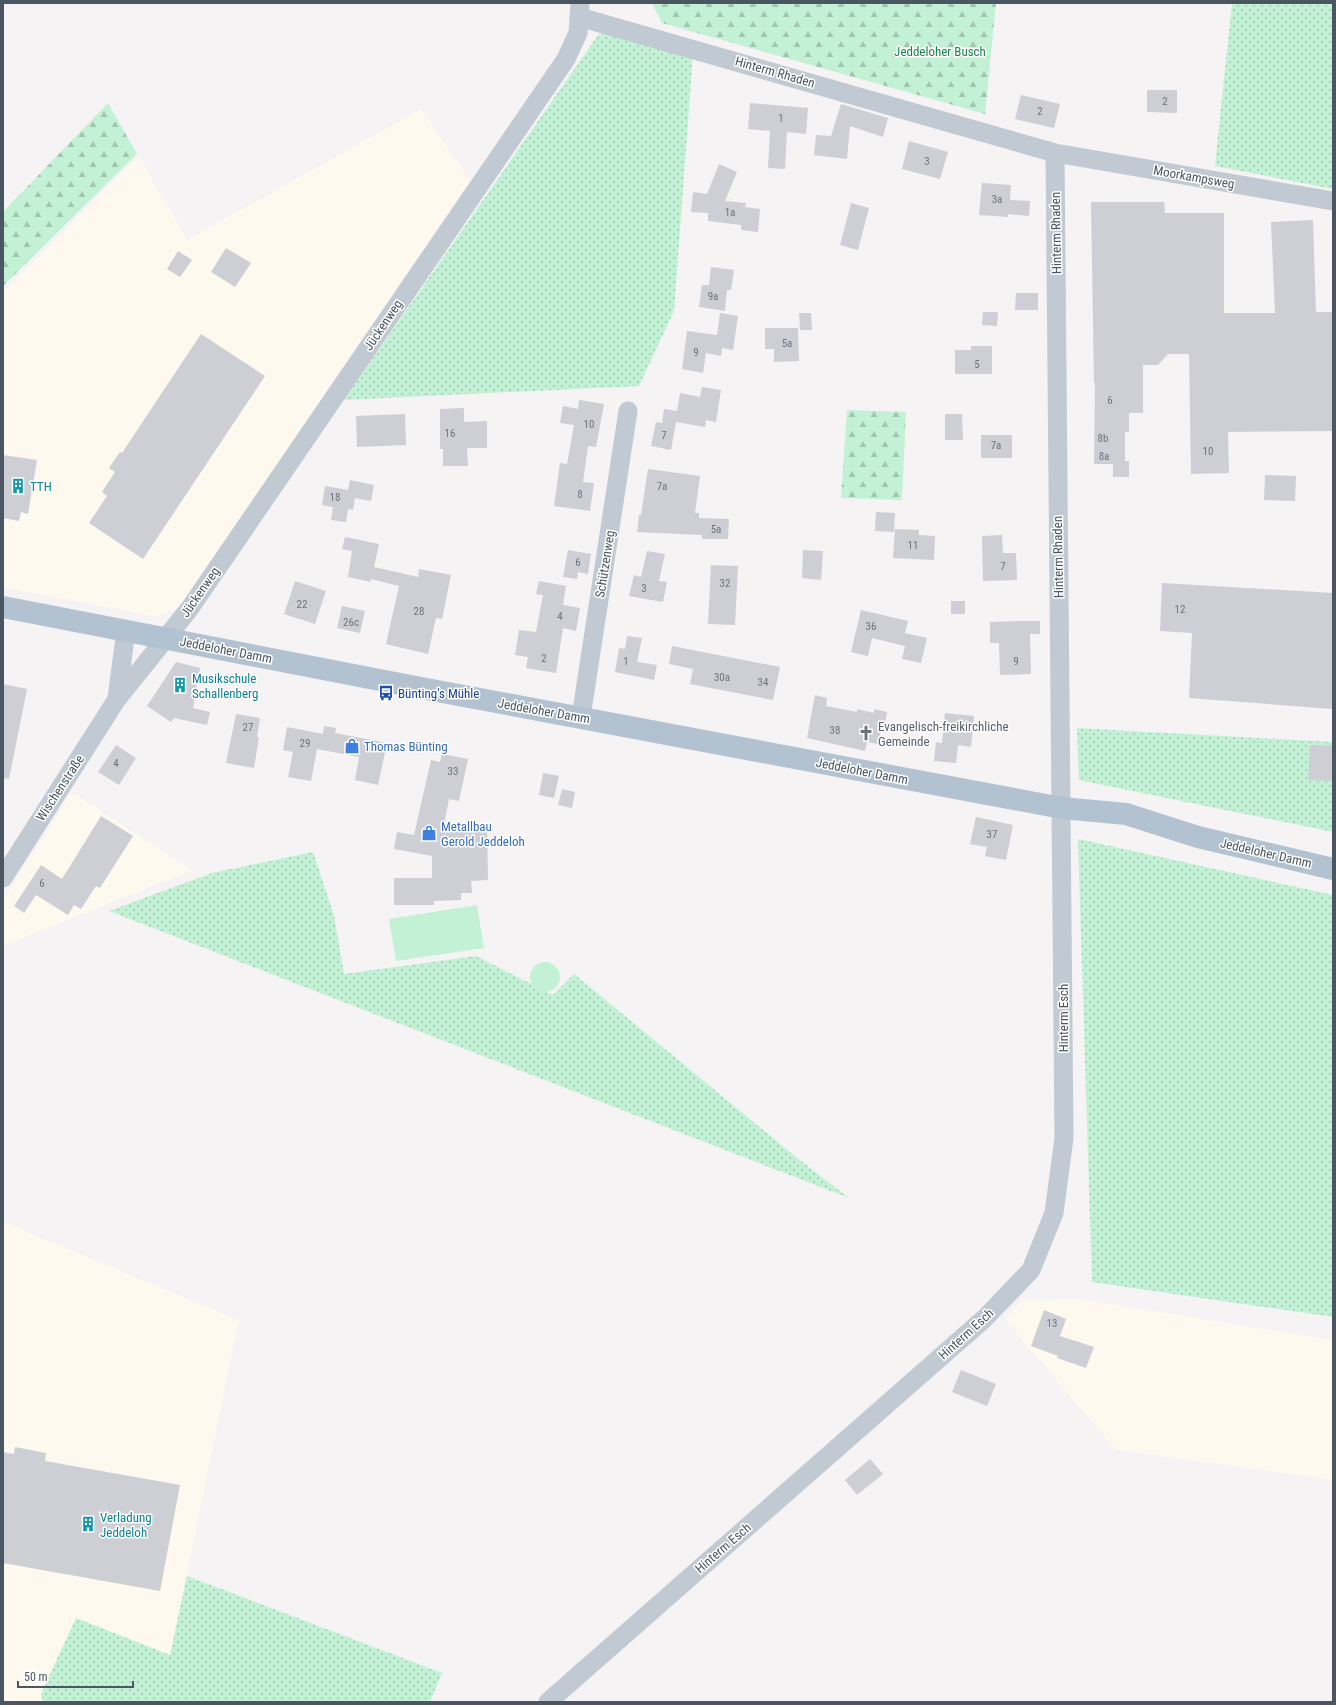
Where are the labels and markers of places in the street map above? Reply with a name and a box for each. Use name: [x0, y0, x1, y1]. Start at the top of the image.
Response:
building icon: TTH: [9, 477, 27, 495]
place label: TTH: [30, 479, 52, 494]
place label: Musikschule Schallenberg: [192, 671, 258, 701]
building icon: Musikschule Schallenberg: [171, 676, 189, 694]
bus stop icon: Bünting's Mühle: [377, 684, 395, 702]
place label: Bünting's Mühle: [398, 686, 479, 701]
place label: Evangelisch-freikirchliche Gemeinde: [878, 719, 1009, 749]
church icon: Evangelisch-freikirchliche Gemeinde: [857, 724, 875, 742]
shop icon: Thomas Bünting: [343, 737, 361, 755]
place label: Thomas Bünting: [364, 739, 448, 754]
place label: Metallbau Gerold Jeddeloh: [441, 819, 525, 849]
shop icon: Metallbau Gerold Jeddeloh: [420, 824, 438, 842]
place label: Verladung Jeddeloh: [100, 1510, 152, 1540]
building icon: Verladung Jeddeloh: [79, 1515, 97, 1533]

